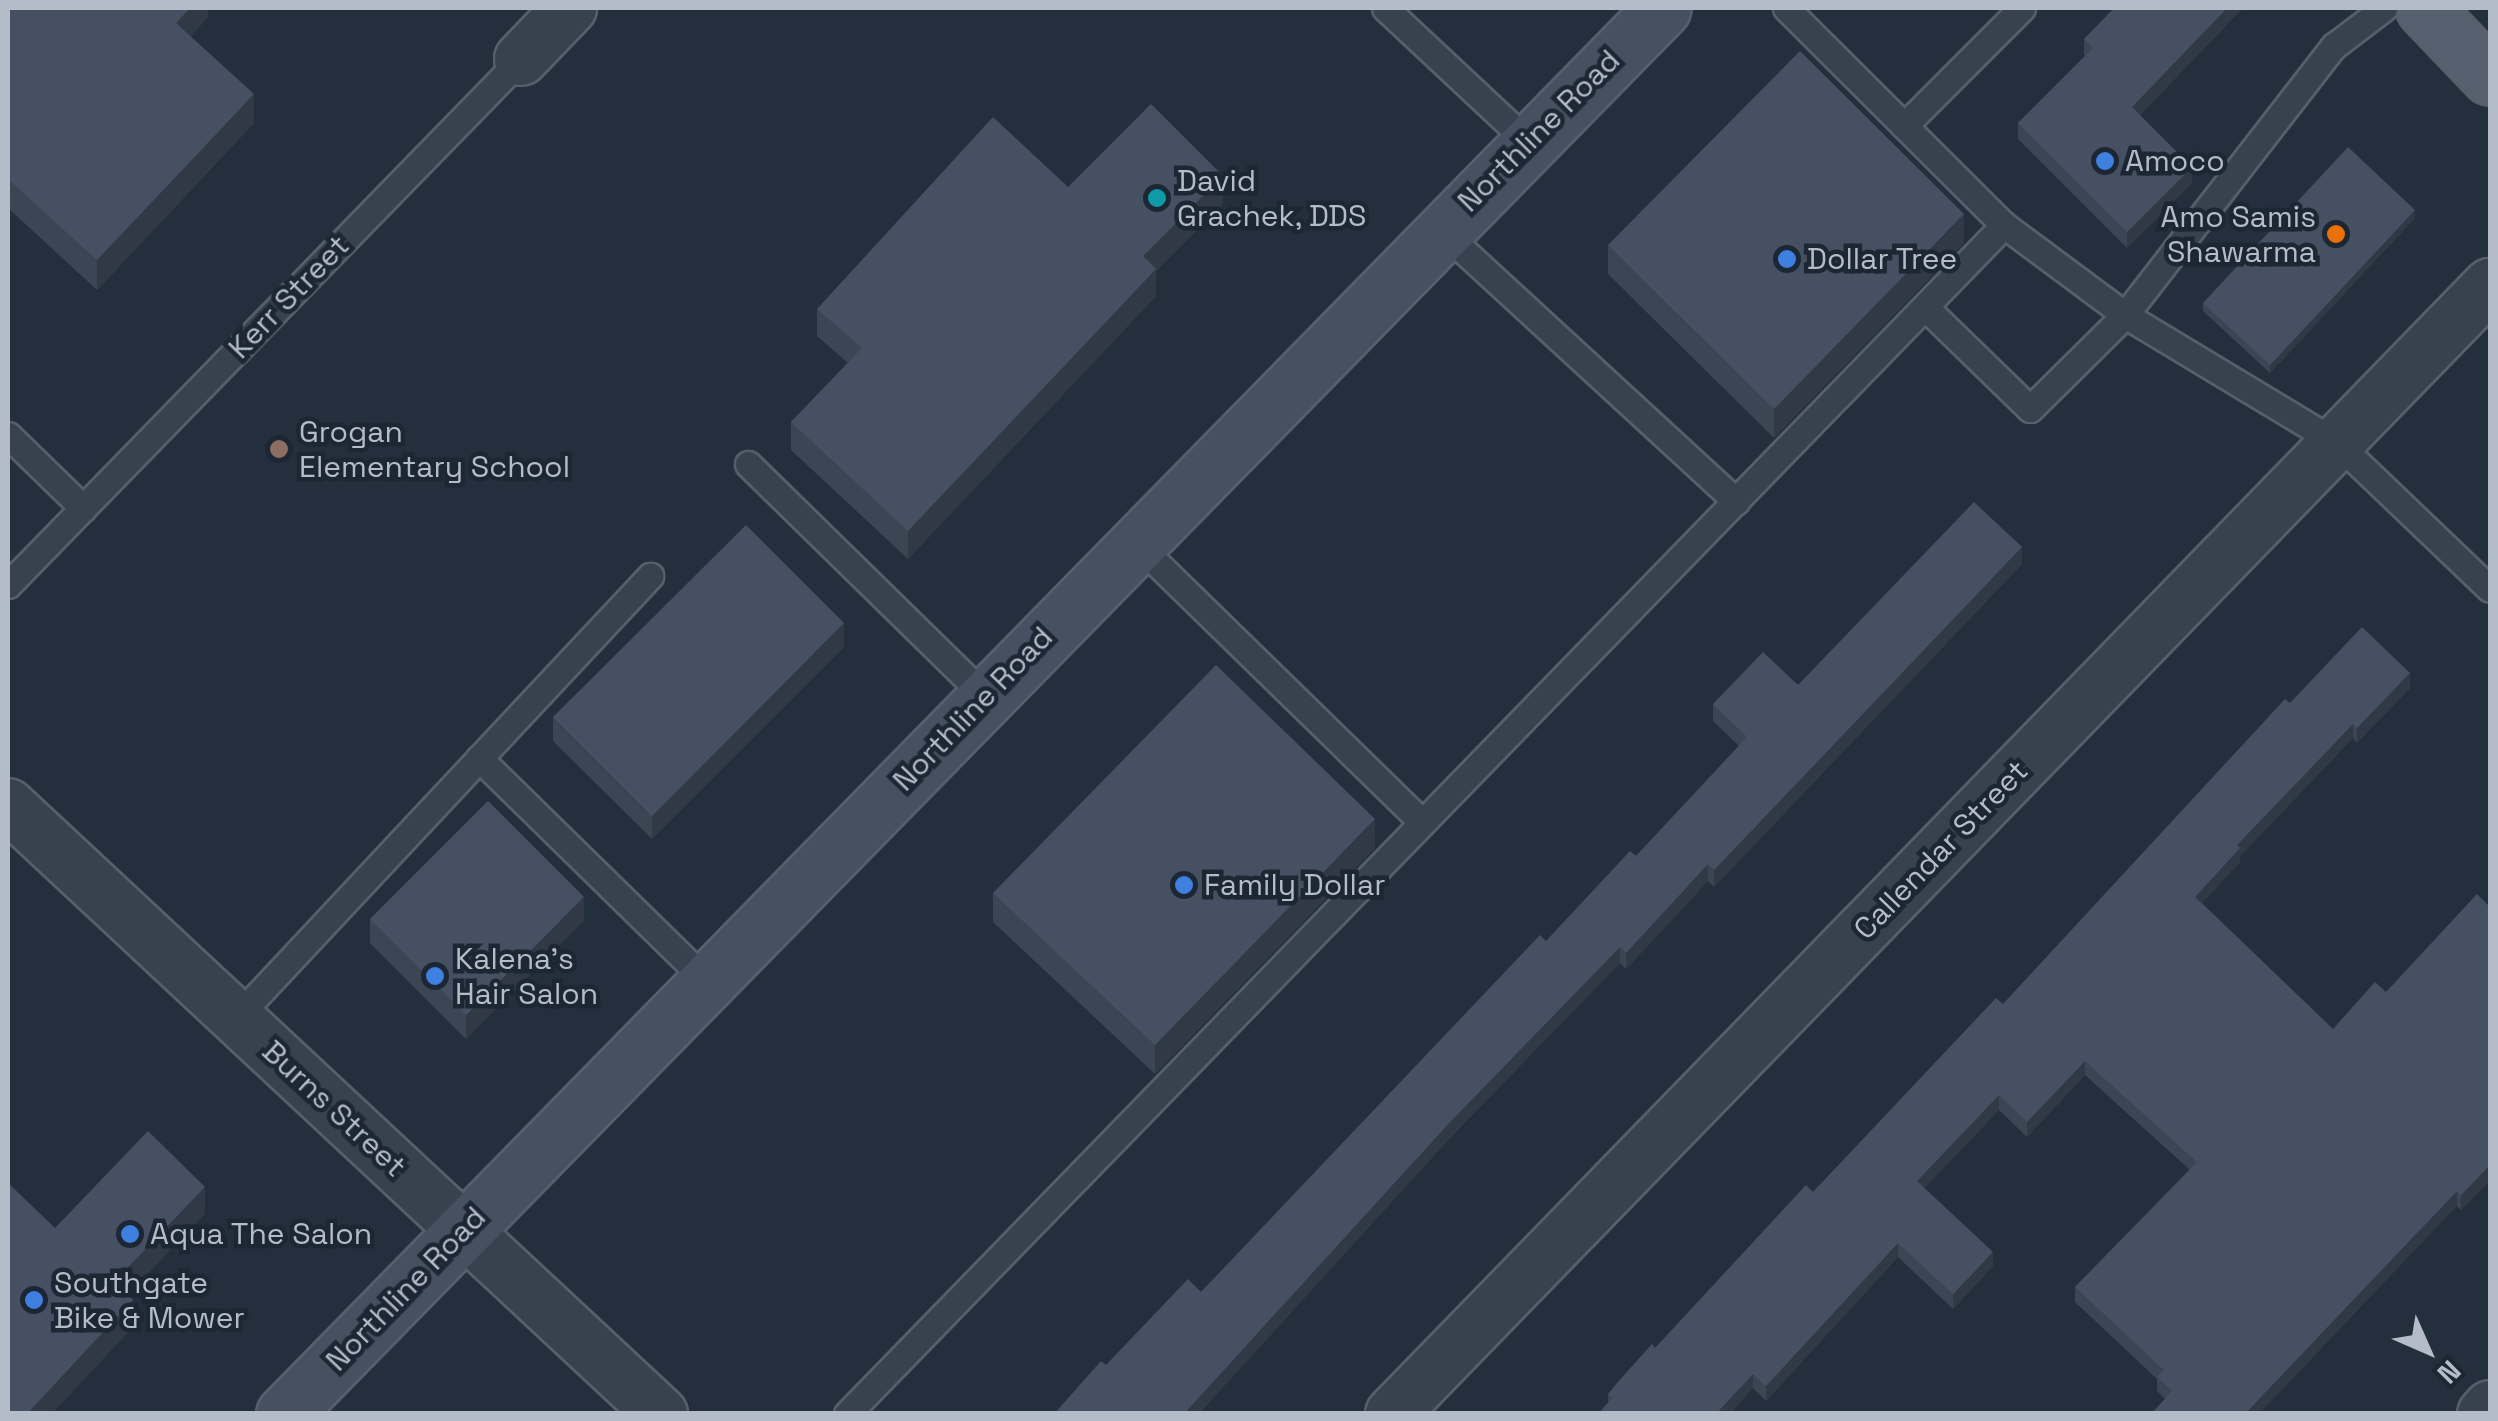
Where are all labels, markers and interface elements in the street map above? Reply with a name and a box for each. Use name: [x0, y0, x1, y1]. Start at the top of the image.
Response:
street label: Northline Road: [1451, 43, 1627, 219]
place label: Amoco: [2125, 143, 2225, 179]
marker: Amoco: [2094, 150, 2116, 172]
place label: David Grachek, DDS: [1177, 163, 1367, 234]
marker: David Grachek, DDS: [1146, 187, 1168, 209]
place label: Amo Samis Shawarma: [2160, 199, 2316, 270]
marker: Amo Samis Shawarma: [2325, 223, 2347, 245]
street label: Kerr Street: [221, 228, 357, 366]
place label: Dollar Tree: [1807, 241, 1958, 277]
marker: Dollar Tree: [1776, 248, 1798, 270]
place label: Grogan Elementary School: [299, 414, 570, 484]
marker: Grogan Elementary School: [268, 438, 290, 460]
street label: Northline Road: [886, 619, 1060, 799]
street label: Callendar Street: [1847, 753, 2035, 947]
place label: Family Dollar: [1204, 867, 1385, 903]
marker: Family Dollar: [1173, 874, 1195, 896]
place label: Kalena's Hair Salon: [455, 941, 598, 1012]
marker: Kalena's Hair Salon: [424, 965, 446, 987]
street label: Burns Street: [255, 1033, 413, 1185]
street label: Northline Road: [319, 1199, 493, 1379]
place label: Aqua The Salon: [150, 1216, 373, 1252]
marker: Aqua The Salon: [119, 1223, 141, 1245]
place label: Southgate Bike & Mower: [54, 1265, 245, 1336]
marker: Southgate Bike & Mower: [23, 1289, 45, 1311]
north arrow: [2378, 1301, 2478, 1401]
text: N: [2430, 1353, 2469, 1392]

